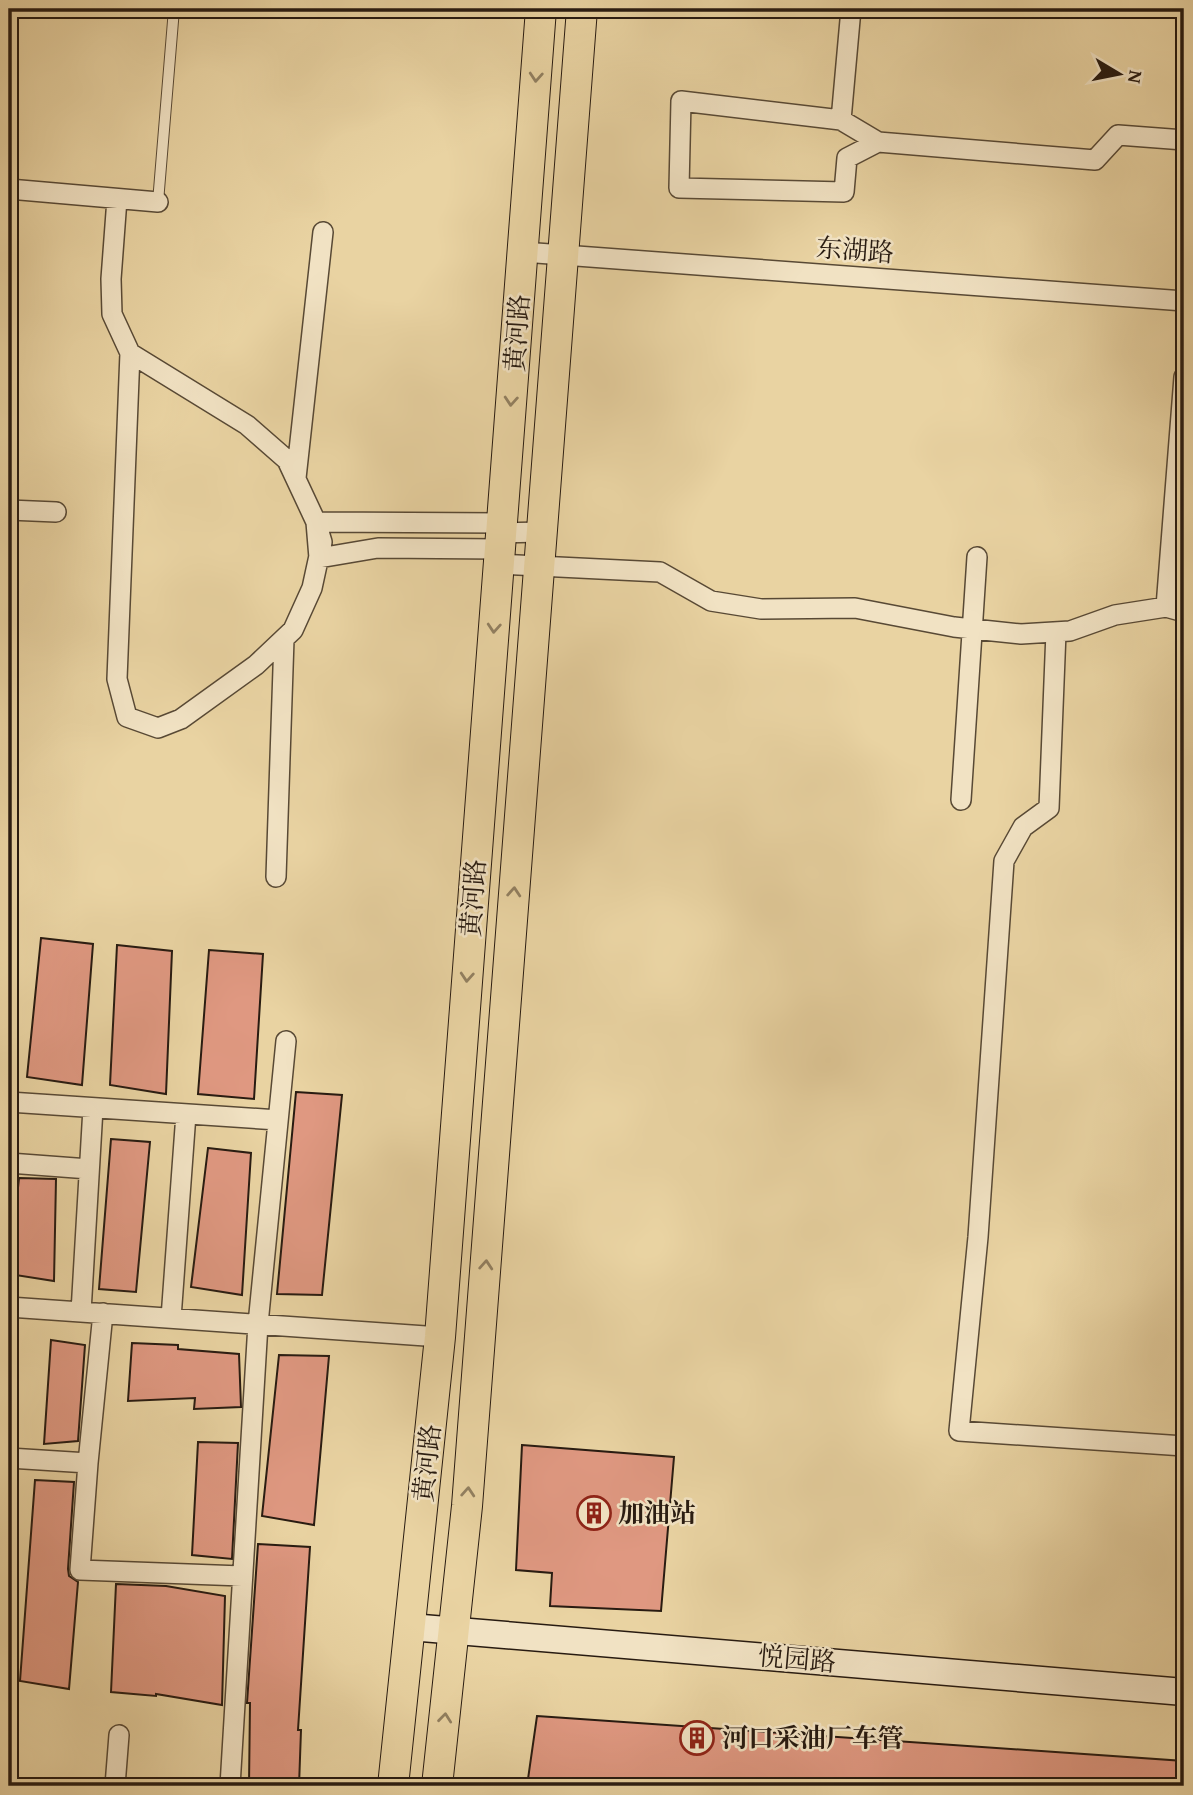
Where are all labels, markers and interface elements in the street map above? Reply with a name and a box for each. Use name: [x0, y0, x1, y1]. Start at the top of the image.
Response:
north arrow: [1084, 38, 1154, 108]
text: N: [1121, 68, 1151, 86]
one-way arrow: [529, 72, 544, 83]
street label: 东湖路: [815, 227, 895, 272]
street label: 黄河路: [494, 293, 539, 373]
one-way arrow: [504, 396, 519, 407]
one-way arrow: [487, 623, 502, 634]
street label: 黄河路: [450, 858, 495, 938]
one-way arrow: [506, 886, 521, 897]
one-way arrow: [460, 972, 475, 983]
one-way arrow: [478, 1259, 493, 1270]
street label: 黄河路: [403, 1422, 450, 1504]
one-way arrow: [460, 1486, 475, 1497]
place label: 加油站: [618, 1493, 696, 1532]
building icon: 加油站: [575, 1494, 613, 1532]
street label: 悦园路: [756, 1636, 838, 1681]
one-way arrow: [437, 1713, 452, 1724]
place label: 河口采油厂车管: [722, 1718, 904, 1757]
building icon: 河口采油厂车管: [678, 1719, 716, 1757]

